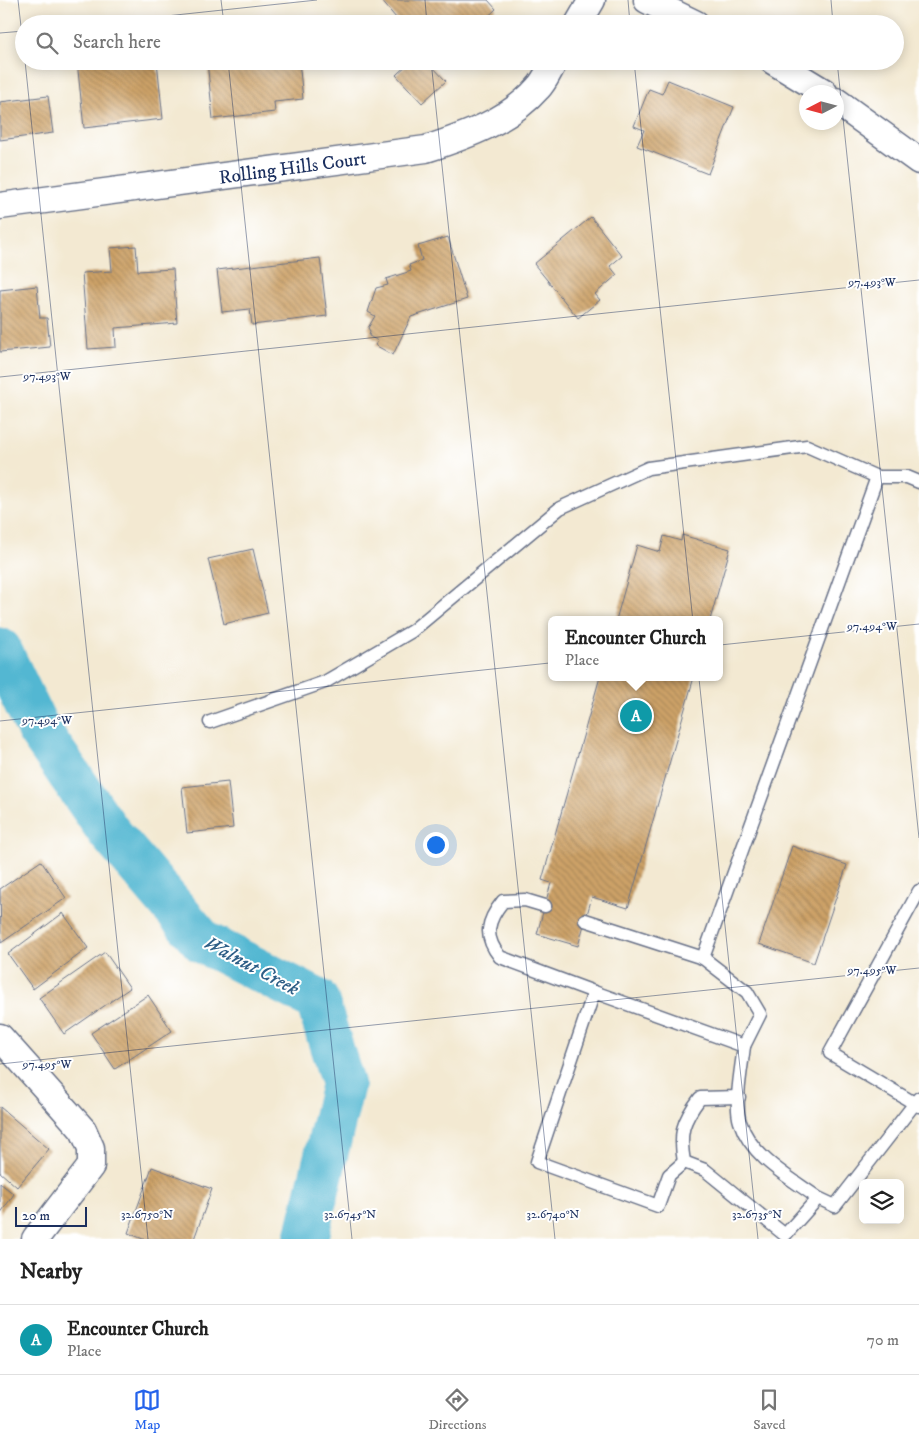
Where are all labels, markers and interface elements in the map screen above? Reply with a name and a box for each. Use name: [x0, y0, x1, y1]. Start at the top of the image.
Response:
search box: [15, 15, 904, 70]
icon: search: [33, 29, 61, 57]
text: Search here: [73, 31, 161, 54]
north arrow: [799, 85, 844, 130]
street label: Rolling Hills Court: [218, 147, 368, 190]
text: 97.493°W: [847, 275, 897, 290]
text: 97.493°W: [22, 369, 72, 384]
popup: [548, 616, 723, 681]
text: 97.494°W: [846, 619, 898, 634]
text: Encounter Church: [565, 627, 706, 650]
text: Place: [565, 650, 599, 670]
pin: A: [620, 697, 652, 735]
text: 97.494°W: [21, 713, 73, 728]
your location: [423, 832, 449, 858]
water label: Walnut Creek: [199, 931, 304, 1002]
text: 97.495°W: [847, 963, 897, 978]
text: 97.495°W: [22, 1057, 72, 1072]
map controls: [859, 1179, 904, 1224]
button: layers: [859, 1179, 904, 1224]
scale bar: [15, 1204, 88, 1227]
text: 20 m: [22, 1207, 50, 1225]
text: 32.6750°N: [121, 1207, 173, 1222]
text: 32.6745°N: [324, 1207, 376, 1222]
text: 32.6740°N: [527, 1207, 580, 1222]
text: 32.6735°N: [732, 1207, 782, 1222]
text: Nearby: [20, 1259, 82, 1285]
text: Encounter Church: [67, 1318, 209, 1341]
text: A: [31, 1330, 41, 1350]
text: 70 m: [867, 1330, 899, 1350]
text: Place: [67, 1341, 101, 1361]
tab: Map: [133, 1386, 161, 1434]
tab: Directions: [428, 1386, 486, 1434]
tab: Saved: [753, 1386, 786, 1434]

